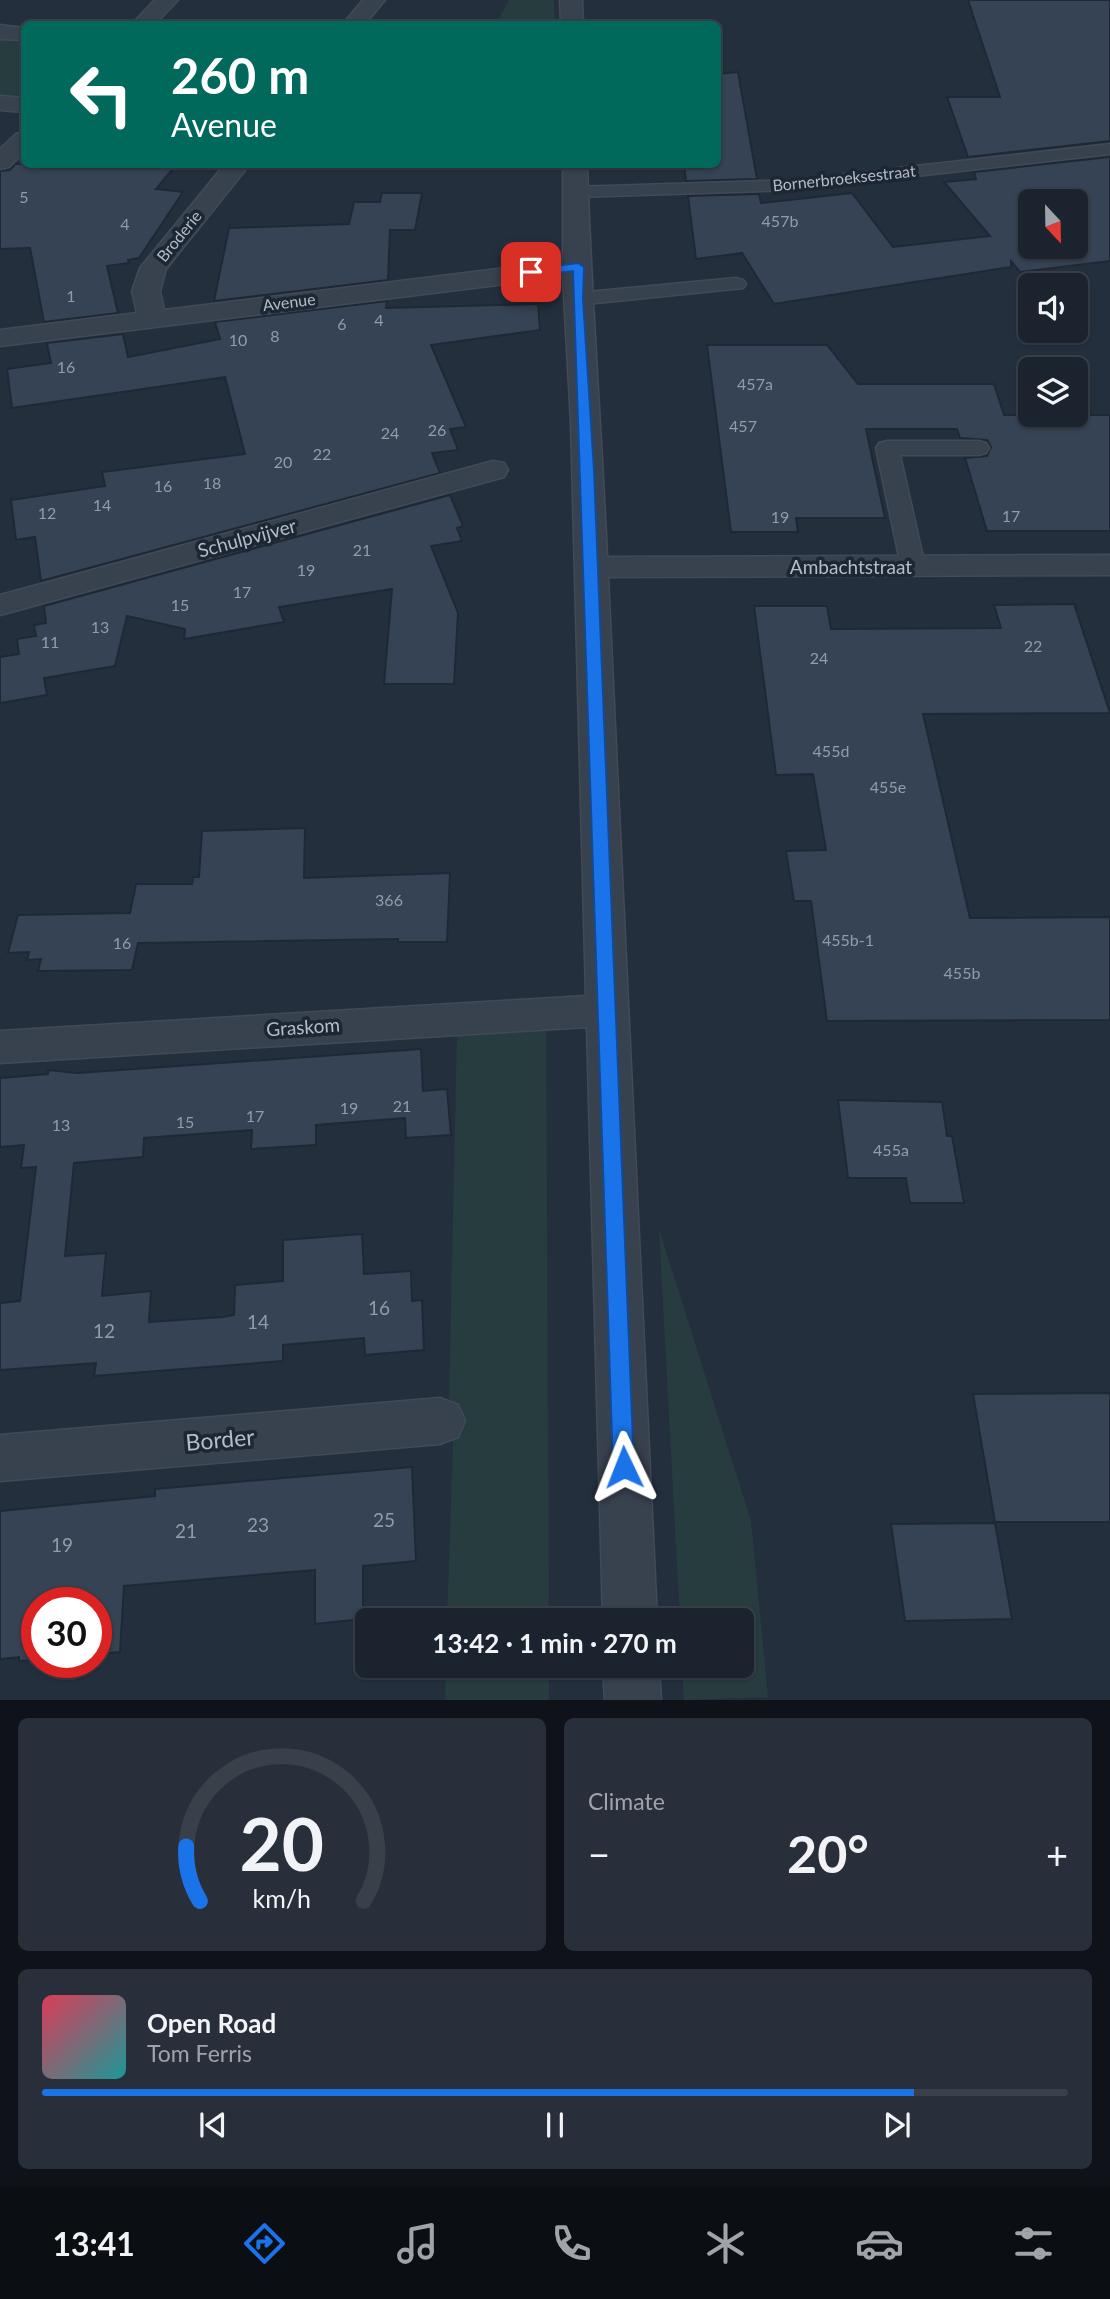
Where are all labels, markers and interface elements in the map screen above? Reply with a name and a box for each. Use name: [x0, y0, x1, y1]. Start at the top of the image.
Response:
text: 260 m: [171, 46, 309, 104]
icon: left: [56, 49, 147, 140]
text: Avenue: [171, 105, 277, 144]
street label: Bornerbroeksestraat: [771, 161, 917, 194]
house number: 5: [19, 187, 29, 206]
north arrow: [1018, 189, 1088, 259]
map controls: [1018, 189, 1088, 427]
street label: Broderie: [152, 206, 205, 265]
house number: 457b: [762, 211, 798, 230]
house number: 4: [120, 214, 130, 233]
pin: [501, 242, 561, 302]
icon: arrive: [512, 253, 550, 291]
button: sound: [1018, 273, 1088, 343]
house number: 1: [66, 286, 76, 305]
street label: Avenue: [261, 289, 316, 314]
house number: 4: [374, 310, 384, 329]
house number: 6: [337, 314, 347, 333]
house number: 8: [270, 326, 280, 345]
house number: 10: [229, 330, 247, 349]
house number: 16: [57, 357, 75, 376]
button: layers: [1018, 357, 1088, 427]
house number: 457a: [737, 374, 773, 393]
house number: 457: [729, 416, 757, 435]
house number: 26: [428, 420, 446, 439]
house number: 24: [381, 423, 399, 442]
house number: 22: [313, 444, 331, 463]
house number: 20: [274, 452, 292, 471]
house number: 18: [203, 473, 221, 492]
house number: 16: [154, 476, 172, 495]
house number: 14: [93, 495, 111, 514]
house number: 12: [38, 503, 56, 522]
house number: 17: [1002, 506, 1020, 525]
house number: 19: [771, 507, 789, 526]
street label: Schulpvijver: [195, 513, 299, 562]
house number: 21: [353, 540, 371, 559]
street label: Ambachtstraat: [790, 555, 912, 578]
house number: 19: [297, 560, 315, 579]
house number: 17: [233, 582, 251, 601]
house number: 15: [171, 595, 189, 614]
house number: 13: [91, 617, 109, 636]
house number: 11: [41, 632, 59, 651]
house number: 22: [1024, 636, 1042, 655]
house number: 24: [810, 648, 828, 667]
house number: 455d: [813, 741, 849, 760]
house number: 455e: [870, 777, 906, 796]
house number: 366: [375, 890, 403, 909]
house number: 455b-1: [822, 930, 874, 949]
house number: 16: [113, 933, 131, 952]
house number: 455b: [944, 963, 980, 982]
street label: Graskom: [265, 1012, 341, 1041]
house number: 21: [393, 1096, 411, 1115]
house number: 19: [340, 1098, 358, 1117]
house number: 17: [246, 1106, 264, 1125]
house number: 15: [176, 1112, 194, 1131]
house number: 13: [52, 1115, 70, 1134]
house number: 455a: [873, 1140, 909, 1159]
house number: 16: [368, 1296, 390, 1319]
house number: 14: [247, 1310, 269, 1333]
house number: 12: [93, 1319, 115, 1342]
street label: Border: [184, 1422, 256, 1456]
position arrow: [587, 1430, 661, 1504]
house number: 25: [373, 1508, 395, 1531]
house number: 23: [247, 1513, 269, 1536]
house number: 21: [175, 1519, 197, 1542]
house number: 19: [51, 1533, 73, 1556]
speed limit sign: 30: [21, 1587, 112, 1678]
text: 13:42 · 1 min · 270 m: [432, 1627, 677, 1659]
text: Climate: [588, 1787, 665, 1815]
text: 20: [240, 1799, 324, 1887]
text: 20°: [787, 1822, 869, 1884]
text: −: [588, 1831, 610, 1877]
text: +: [1046, 1831, 1068, 1877]
text: km/h: [253, 1882, 311, 1912]
text: Open Road: [147, 2007, 276, 2039]
text: Tom Ferris: [147, 2039, 252, 2067]
icon: previous: [194, 2106, 232, 2144]
icon: pause: [536, 2106, 574, 2144]
icon: next: [878, 2106, 916, 2144]
icon: directions: [240, 2219, 289, 2268]
icon: music: [393, 2219, 442, 2268]
icon: phone: [547, 2219, 596, 2268]
icon: climate: [701, 2219, 750, 2268]
icon: car: [855, 2219, 904, 2268]
icon: filters: [1009, 2219, 1058, 2268]
text: 13:41: [52, 2224, 135, 2263]

